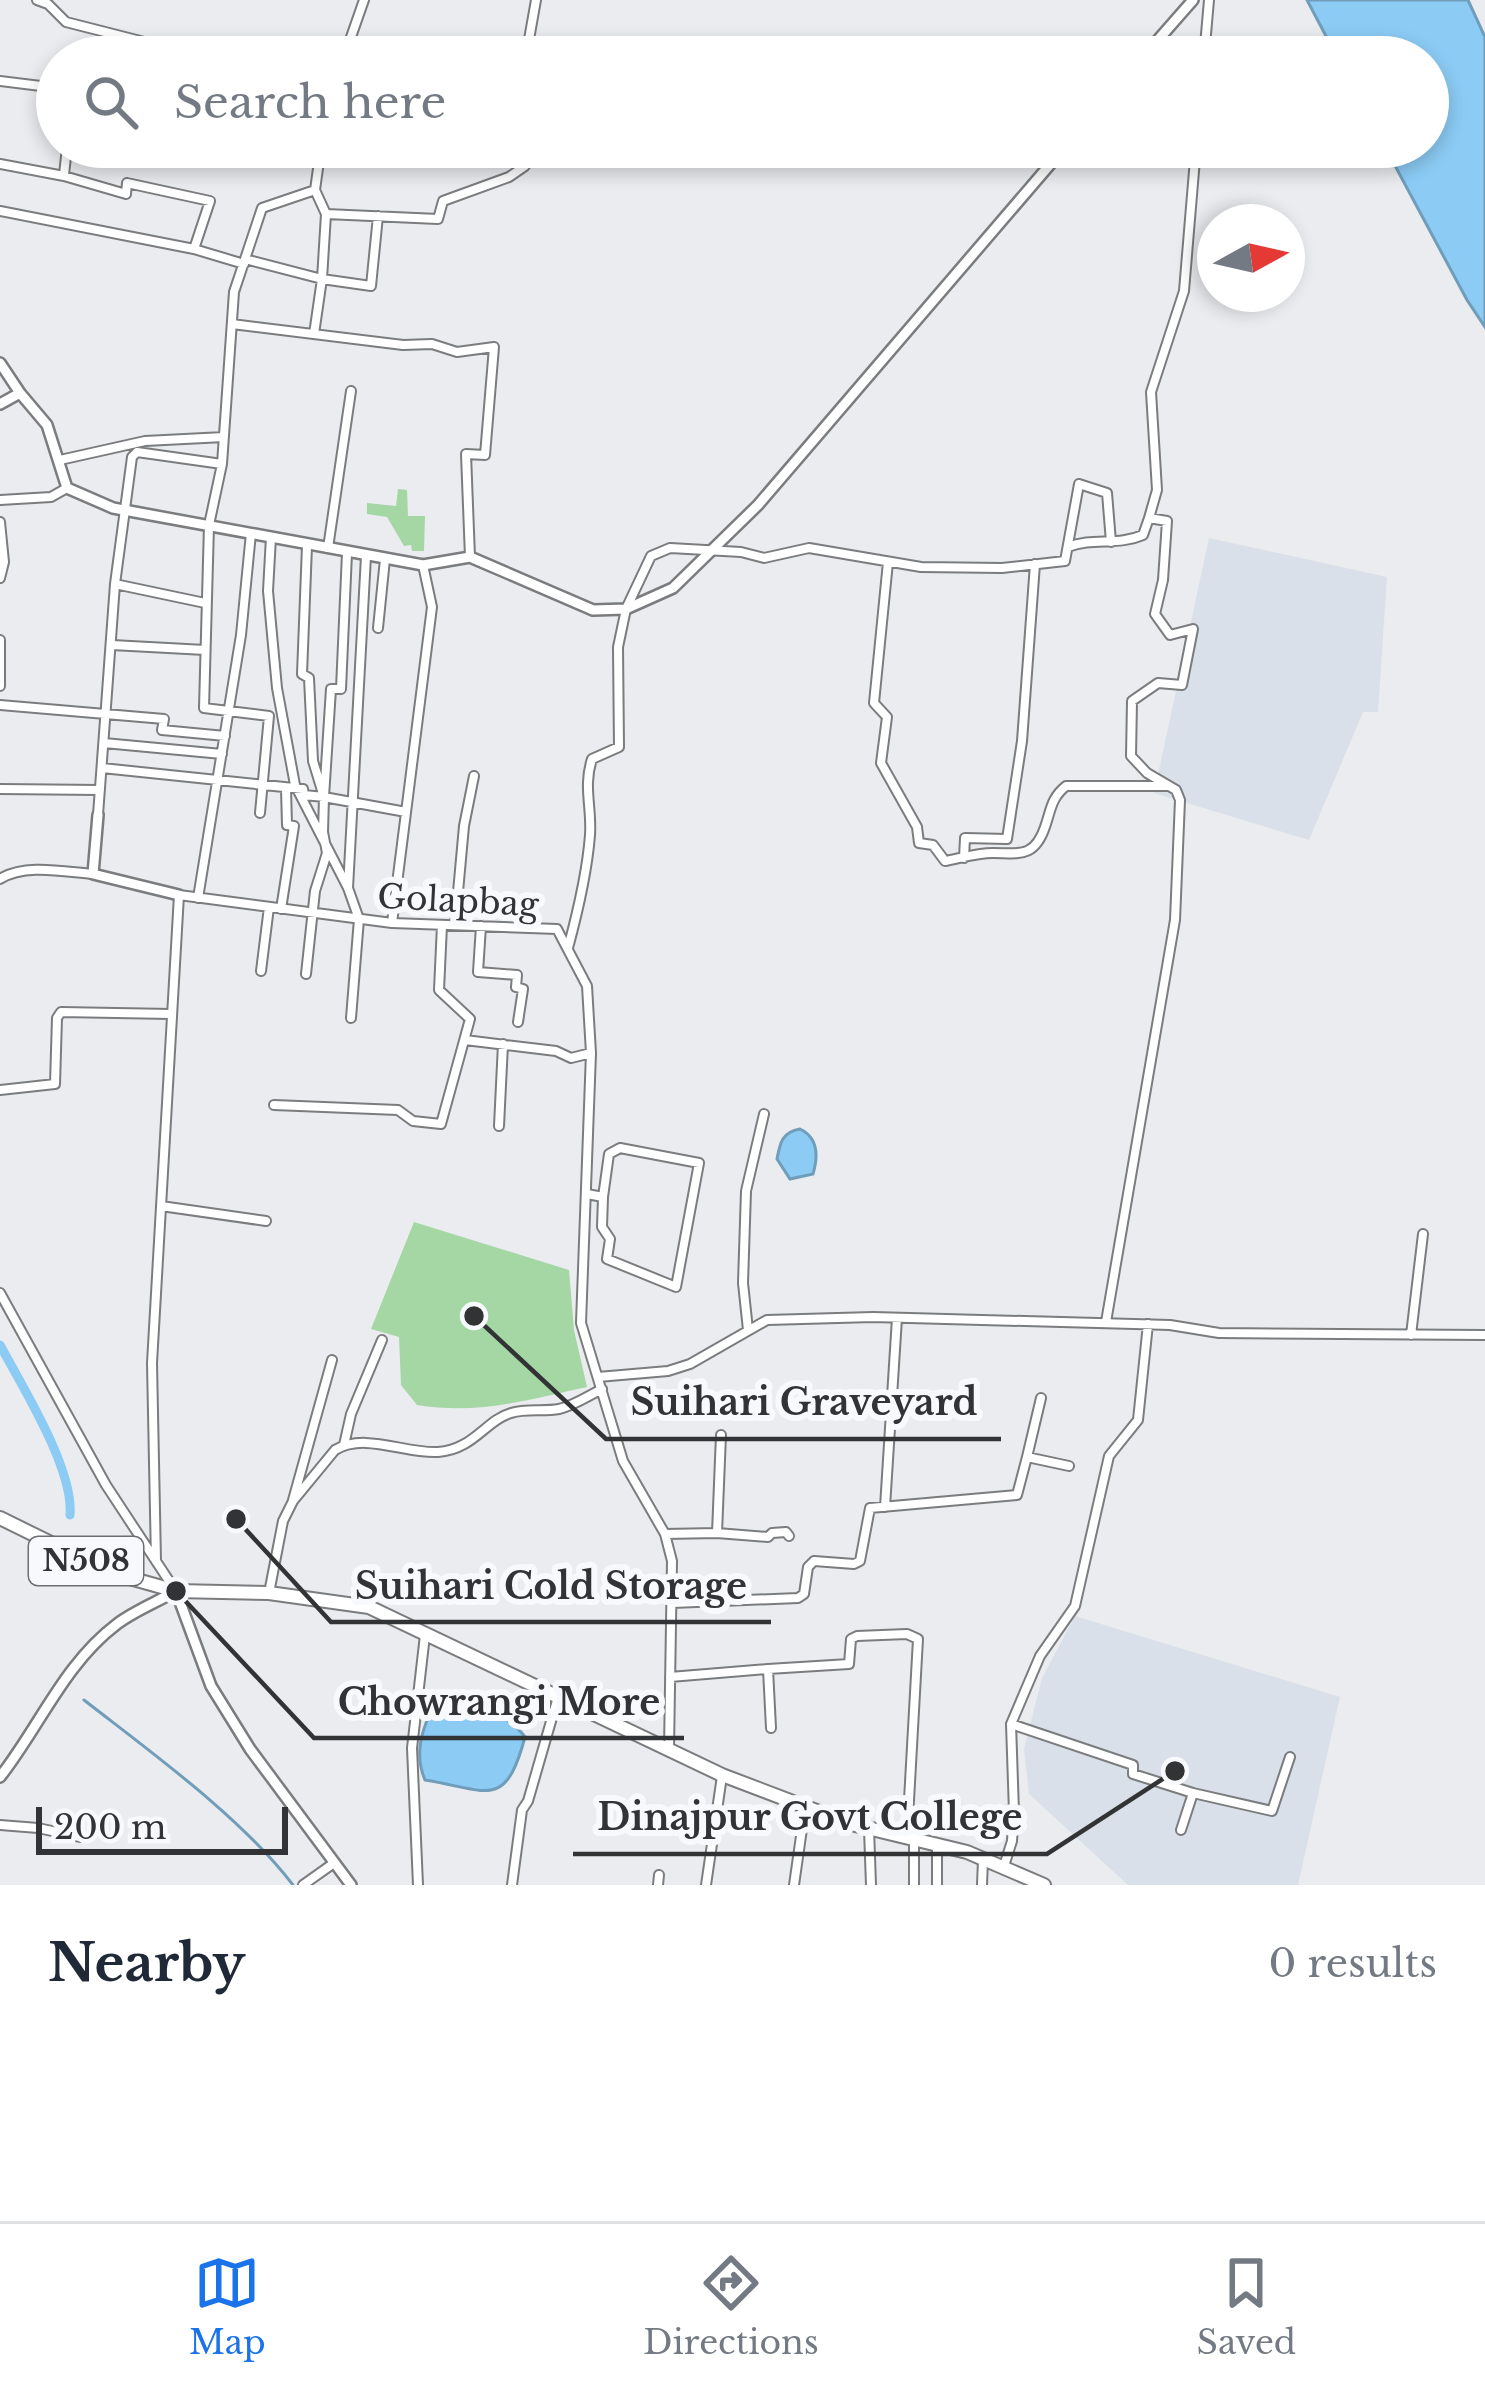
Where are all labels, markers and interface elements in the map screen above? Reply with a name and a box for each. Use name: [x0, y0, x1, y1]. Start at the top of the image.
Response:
search box: [36, 36, 1449, 168]
icon: search: [78, 69, 144, 135]
text: Search here: [174, 74, 446, 130]
north arrow: [1197, 204, 1305, 312]
street label: Golapbag: [376, 876, 541, 925]
callout: Suihari Graveyard: [606, 1367, 1001, 1439]
text: Suihari Graveyard: [631, 1380, 977, 1425]
road number: N508: [29, 1537, 143, 1585]
callout: Suihari Cold Storage: [331, 1550, 771, 1622]
text: Suihari Cold Storage: [355, 1564, 747, 1609]
callout: Chowrangi More: [314, 1666, 684, 1738]
text: Chowrangi More: [338, 1680, 660, 1725]
callout: Dinajpur Govt College: [573, 1782, 1047, 1854]
text: Dinajpur Govt College: [597, 1795, 1023, 1840]
scale bar: [36, 1801, 288, 1854]
text: 200 m: [54, 1807, 166, 1848]
text: Nearby: [48, 1932, 245, 1995]
text: 0 results: [1268, 1939, 1437, 1988]
tab: Map: [189, 2250, 266, 2363]
tab: Directions: [643, 2250, 819, 2363]
tab: Saved: [1197, 2250, 1296, 2363]

